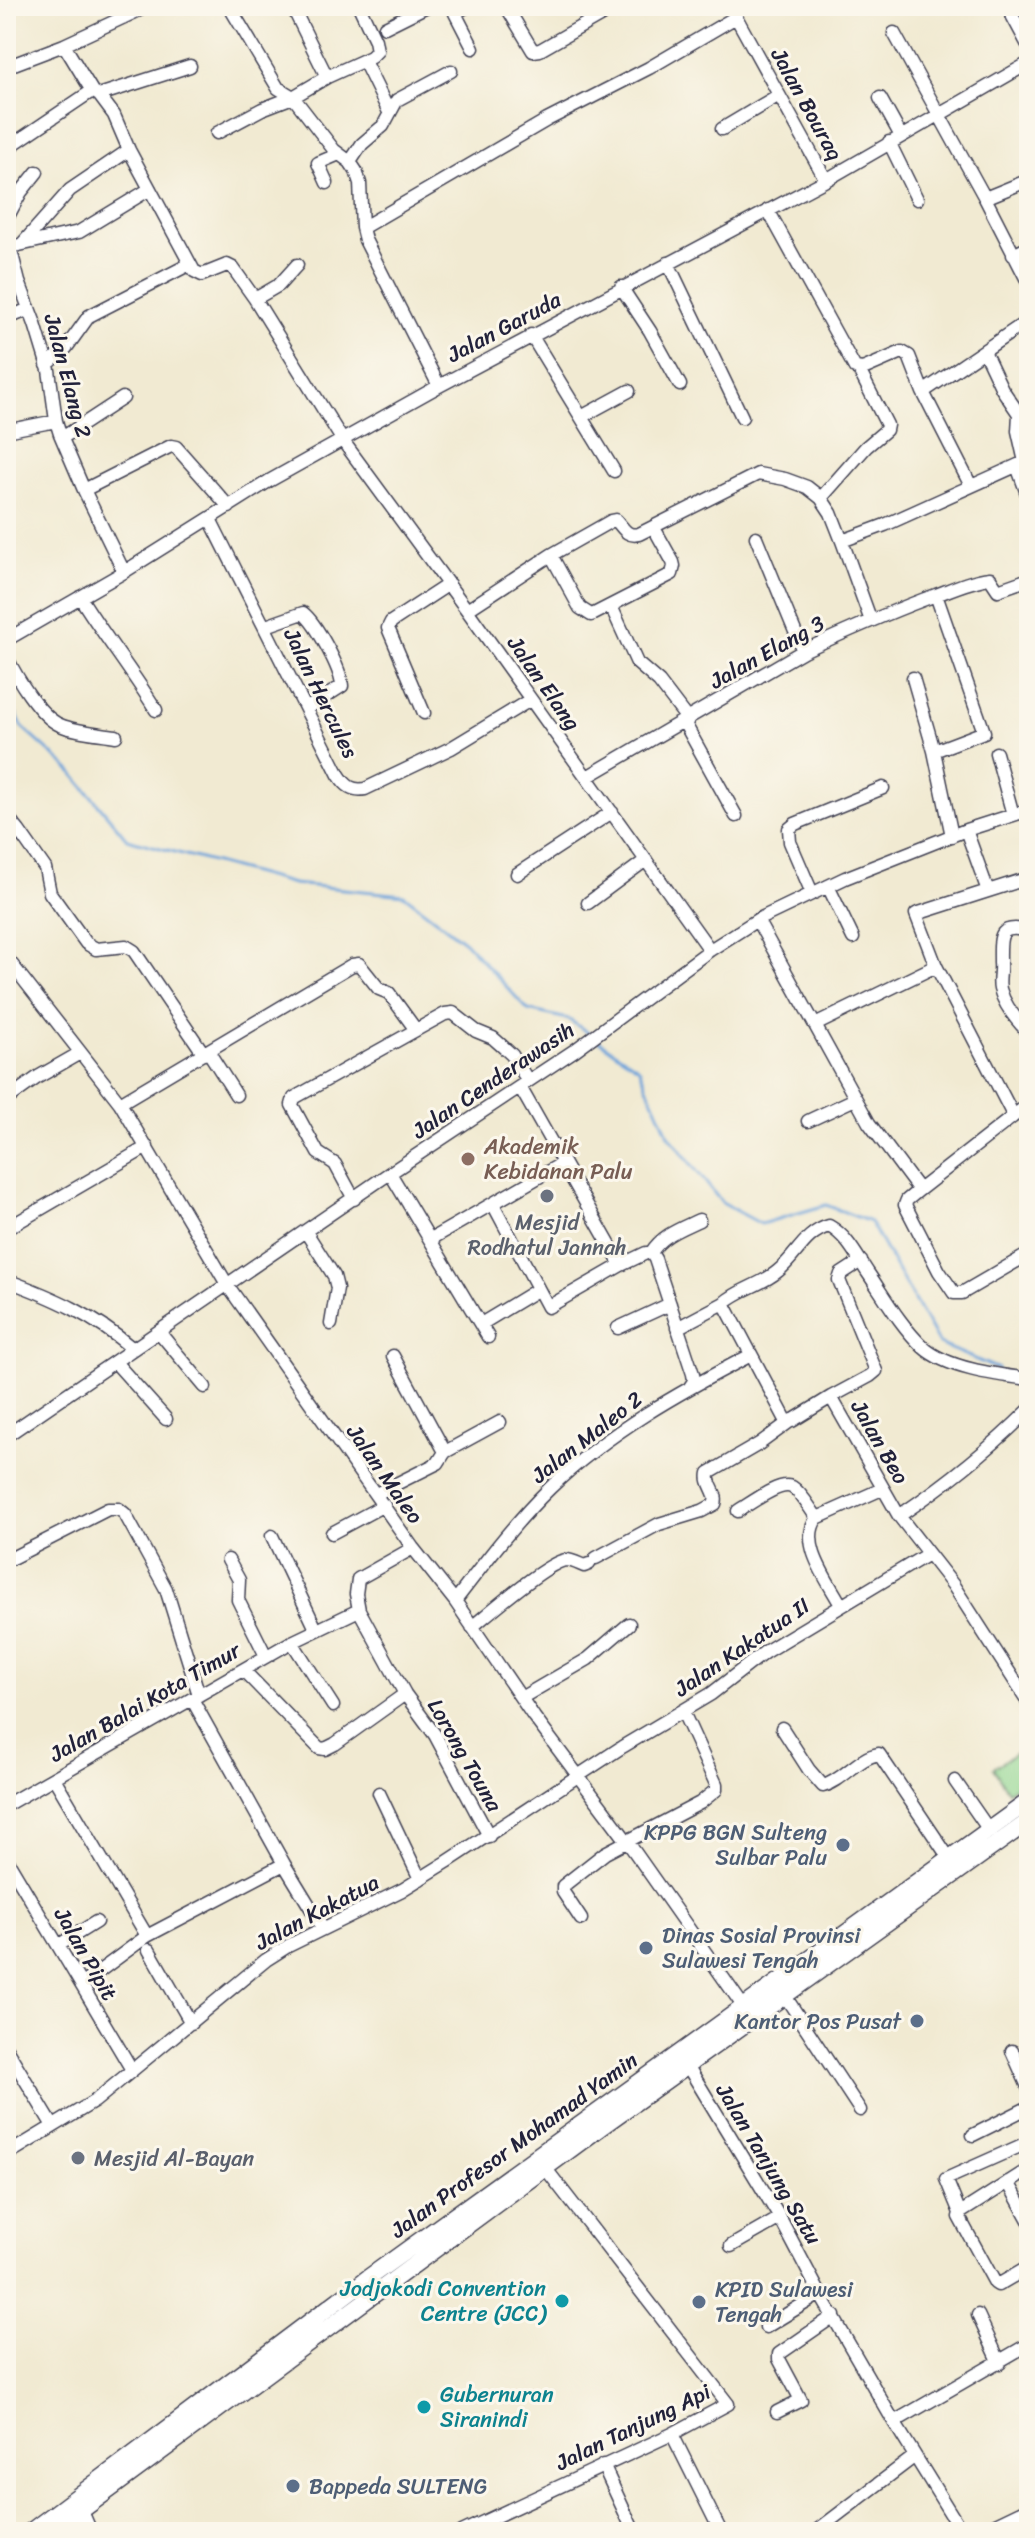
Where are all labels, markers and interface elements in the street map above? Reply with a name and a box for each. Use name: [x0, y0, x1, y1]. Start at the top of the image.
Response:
street label: Jalan Bouraq: [759, 40, 854, 168]
street label: Jalan Garuda: [439, 280, 569, 374]
street label: Jalan Elang 2: [32, 309, 103, 443]
street label: Jalan Elang 3: [701, 604, 832, 700]
street label: Jalan Hercules: [272, 620, 369, 765]
street label: Jalan Elang: [496, 626, 591, 739]
street label: Jalan Cenderawasih: [403, 1011, 582, 1150]
place label: Akademik Kebidanan Palu: [483, 1127, 633, 1191]
marker: Akademik Kebidanan Palu: [459, 1150, 477, 1168]
marker: Mesjid Rodhatul Jannah: [538, 1187, 556, 1205]
place label: Mesjid Rodhatul Jannah: [467, 1203, 627, 1267]
street label: Jalan Maleo 2: [522, 1380, 652, 1494]
street label: Jalan Beo: [840, 1391, 920, 1492]
street label: Jalan Maleo: [336, 1415, 434, 1532]
street label: Jalan Kakatua II: [665, 1587, 818, 1708]
street label: Jalan Balai Kota Timur: [41, 1631, 249, 1773]
street label: Lorong Touna: [417, 1691, 514, 1820]
place label: KPPG BGN Sulteng Sulbar Palu: [644, 1813, 827, 1877]
marker: KPPG BGN Sulteng Sulbar Palu: [834, 1836, 852, 1854]
street label: Jalan Kakatua: [247, 1863, 386, 1962]
street label: Jalan Pipit: [43, 1899, 129, 2008]
place label: Dinas Sosial Provinsi Sulawesi Tengah: [662, 1916, 861, 1980]
marker: Dinas Sosial Provinsi Sulawesi Tengah: [637, 1939, 655, 1957]
place label: Kantor Pos Pusat: [734, 2002, 902, 2041]
marker: Kantor Pos Pusat: [908, 2012, 926, 2030]
street label: Jalan Profesor Mohamad Yamin: [381, 2041, 646, 2249]
street label: Jalan Tanjung Satu: [705, 2075, 833, 2253]
place label: Mesjid Al-Bayan: [94, 2139, 254, 2178]
marker: Mesjid Al-Bayan: [69, 2149, 87, 2167]
place label: Jodjokodi Convention Centre (JCC): [339, 2269, 547, 2333]
place label: KPID Sulawesi Tengah: [715, 2270, 854, 2334]
marker: Jodjokodi Convention Centre (JCC): [553, 2292, 571, 2310]
marker: KPID Sulawesi Tengah: [690, 2293, 708, 2311]
street label: Jalan Tanjung Api: [548, 2372, 718, 2482]
place label: Gubernuran Siranindi: [440, 2375, 554, 2439]
marker: Gubernuran Siranindi: [415, 2398, 433, 2416]
place label: Bappeda SULTENG: [309, 2467, 487, 2506]
marker: Bappeda SULTENG: [284, 2477, 302, 2495]

